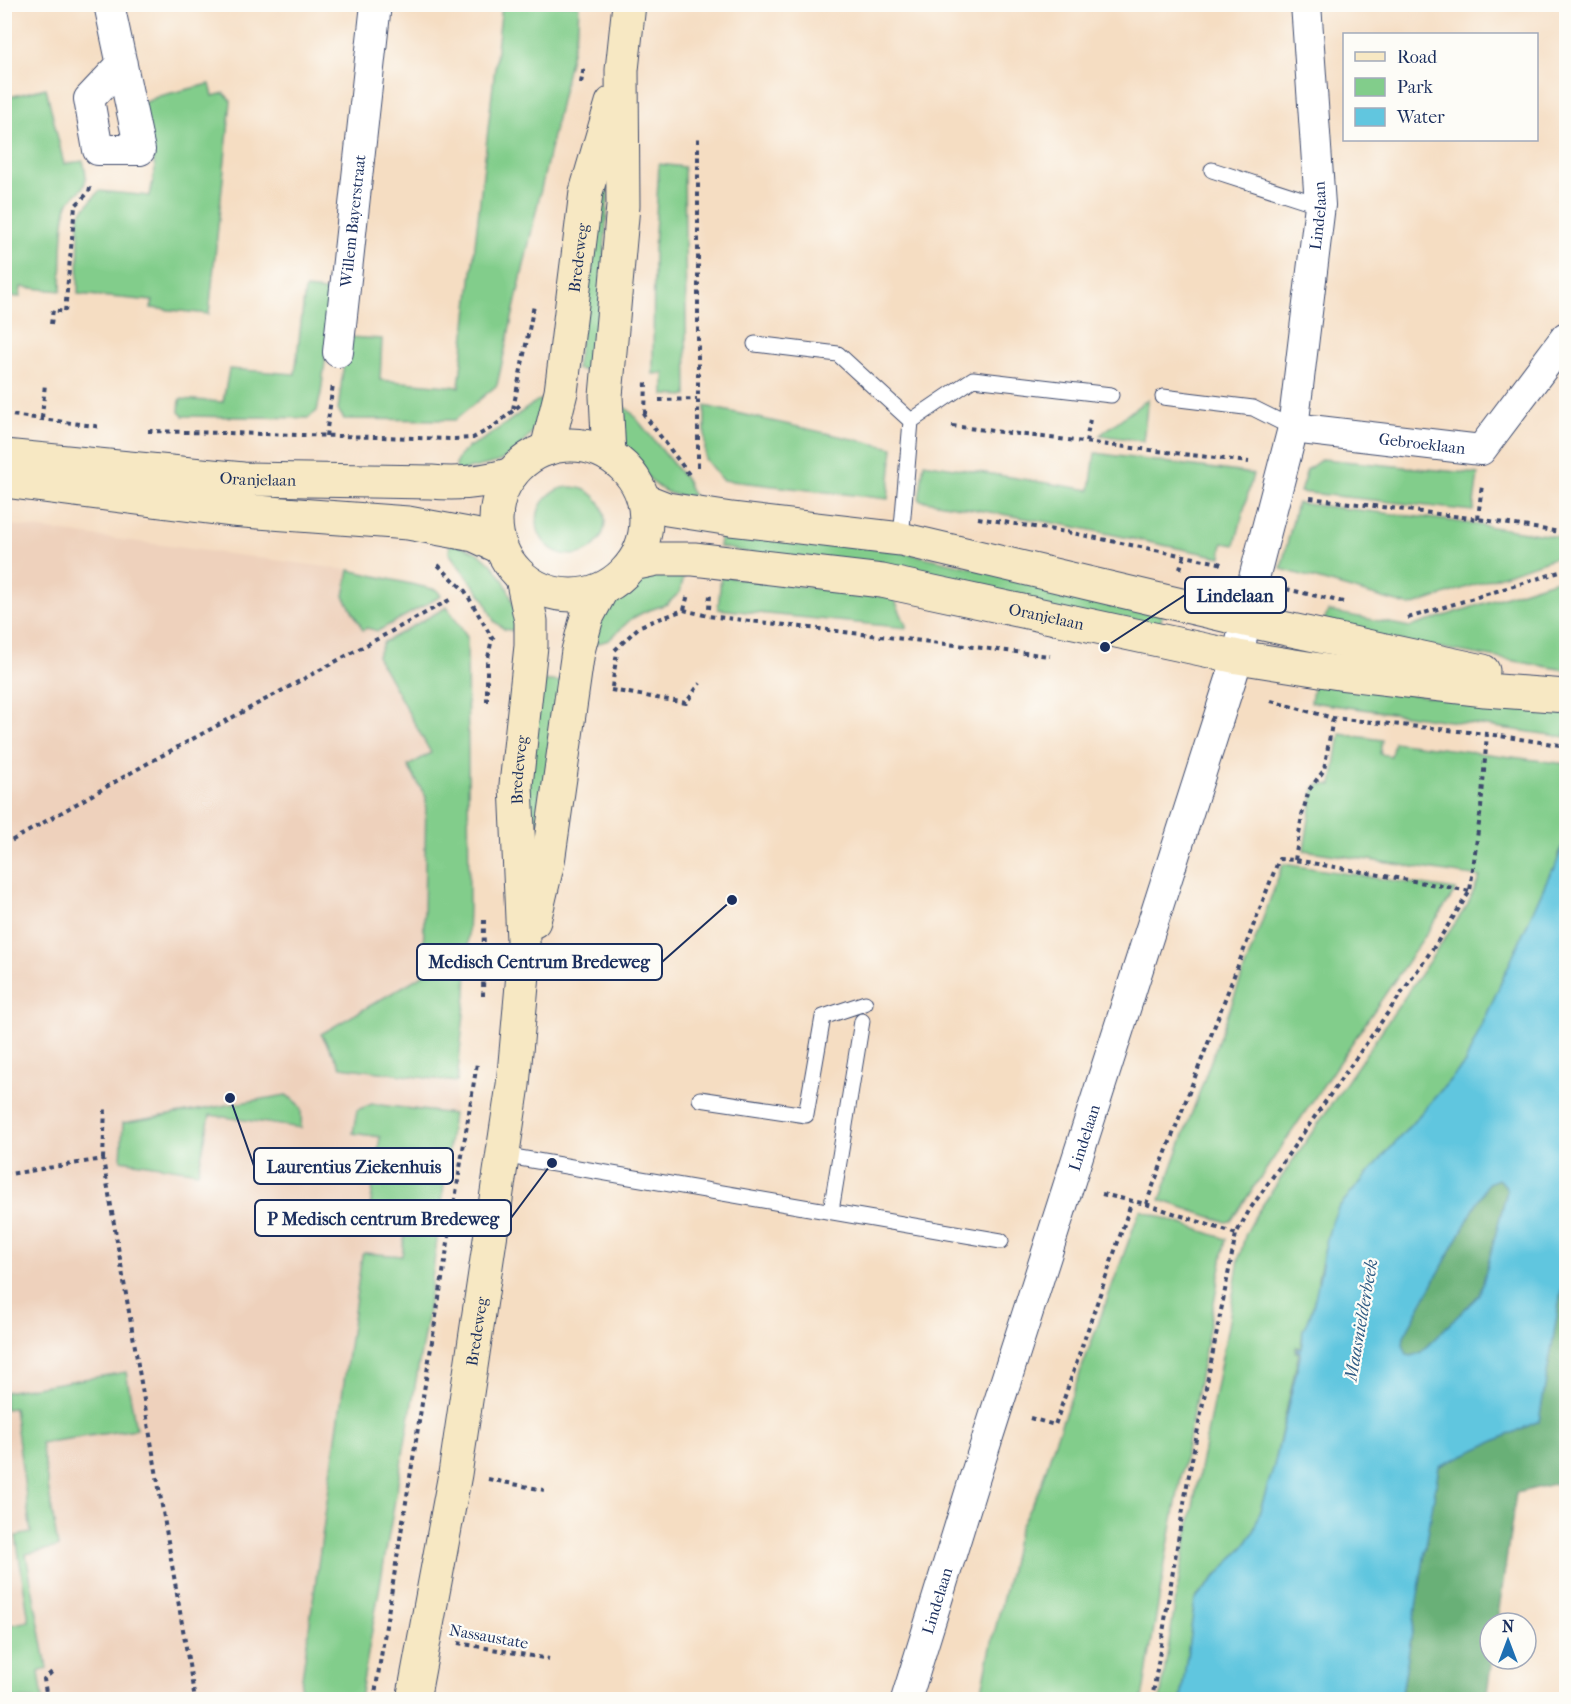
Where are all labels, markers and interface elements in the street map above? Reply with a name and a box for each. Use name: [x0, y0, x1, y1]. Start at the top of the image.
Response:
legend: [1343, 33, 1538, 141]
text: Road: [1397, 47, 1437, 68]
text: Park: [1397, 77, 1434, 98]
text: Water: [1396, 107, 1445, 128]
street label: Willem Bayerstraat: [336, 153, 370, 289]
street label: Lindelaan: [1306, 180, 1330, 251]
street label: Bredeweg: [565, 222, 592, 294]
street label: Gebroeklaan: [1378, 429, 1467, 458]
street label: Oranjelaan: [219, 468, 297, 490]
callout: Lindelaan: [1185, 577, 1286, 613]
text: Lindelaan: [1196, 586, 1274, 607]
street label: Oranjelaan: [1007, 599, 1087, 634]
street label: Bredeweg: [507, 734, 531, 805]
callout: Medisch Centrum Bredeweg: [417, 944, 662, 980]
text: Medisch Centrum Bredeweg: [427, 952, 651, 973]
street label: Lindelaan: [1065, 1101, 1104, 1173]
callout: Laurentius Ziekenhuis: [254, 1148, 453, 1184]
text: Laurentius Ziekenhuis: [267, 1157, 442, 1178]
callout: P Medisch centrum Bredeweg: [255, 1200, 511, 1236]
text: P Medisch centrum Bredeweg: [267, 1209, 500, 1230]
water label: Maasnielderbeek: [1340, 1257, 1383, 1385]
street label: Bredeweg: [462, 1295, 491, 1367]
street label: Lindelaan: [918, 1564, 957, 1636]
north arrow: [1478, 1611, 1538, 1671]
text: N: [1502, 1617, 1515, 1636]
street label: Nassaustate: [448, 1620, 530, 1653]

